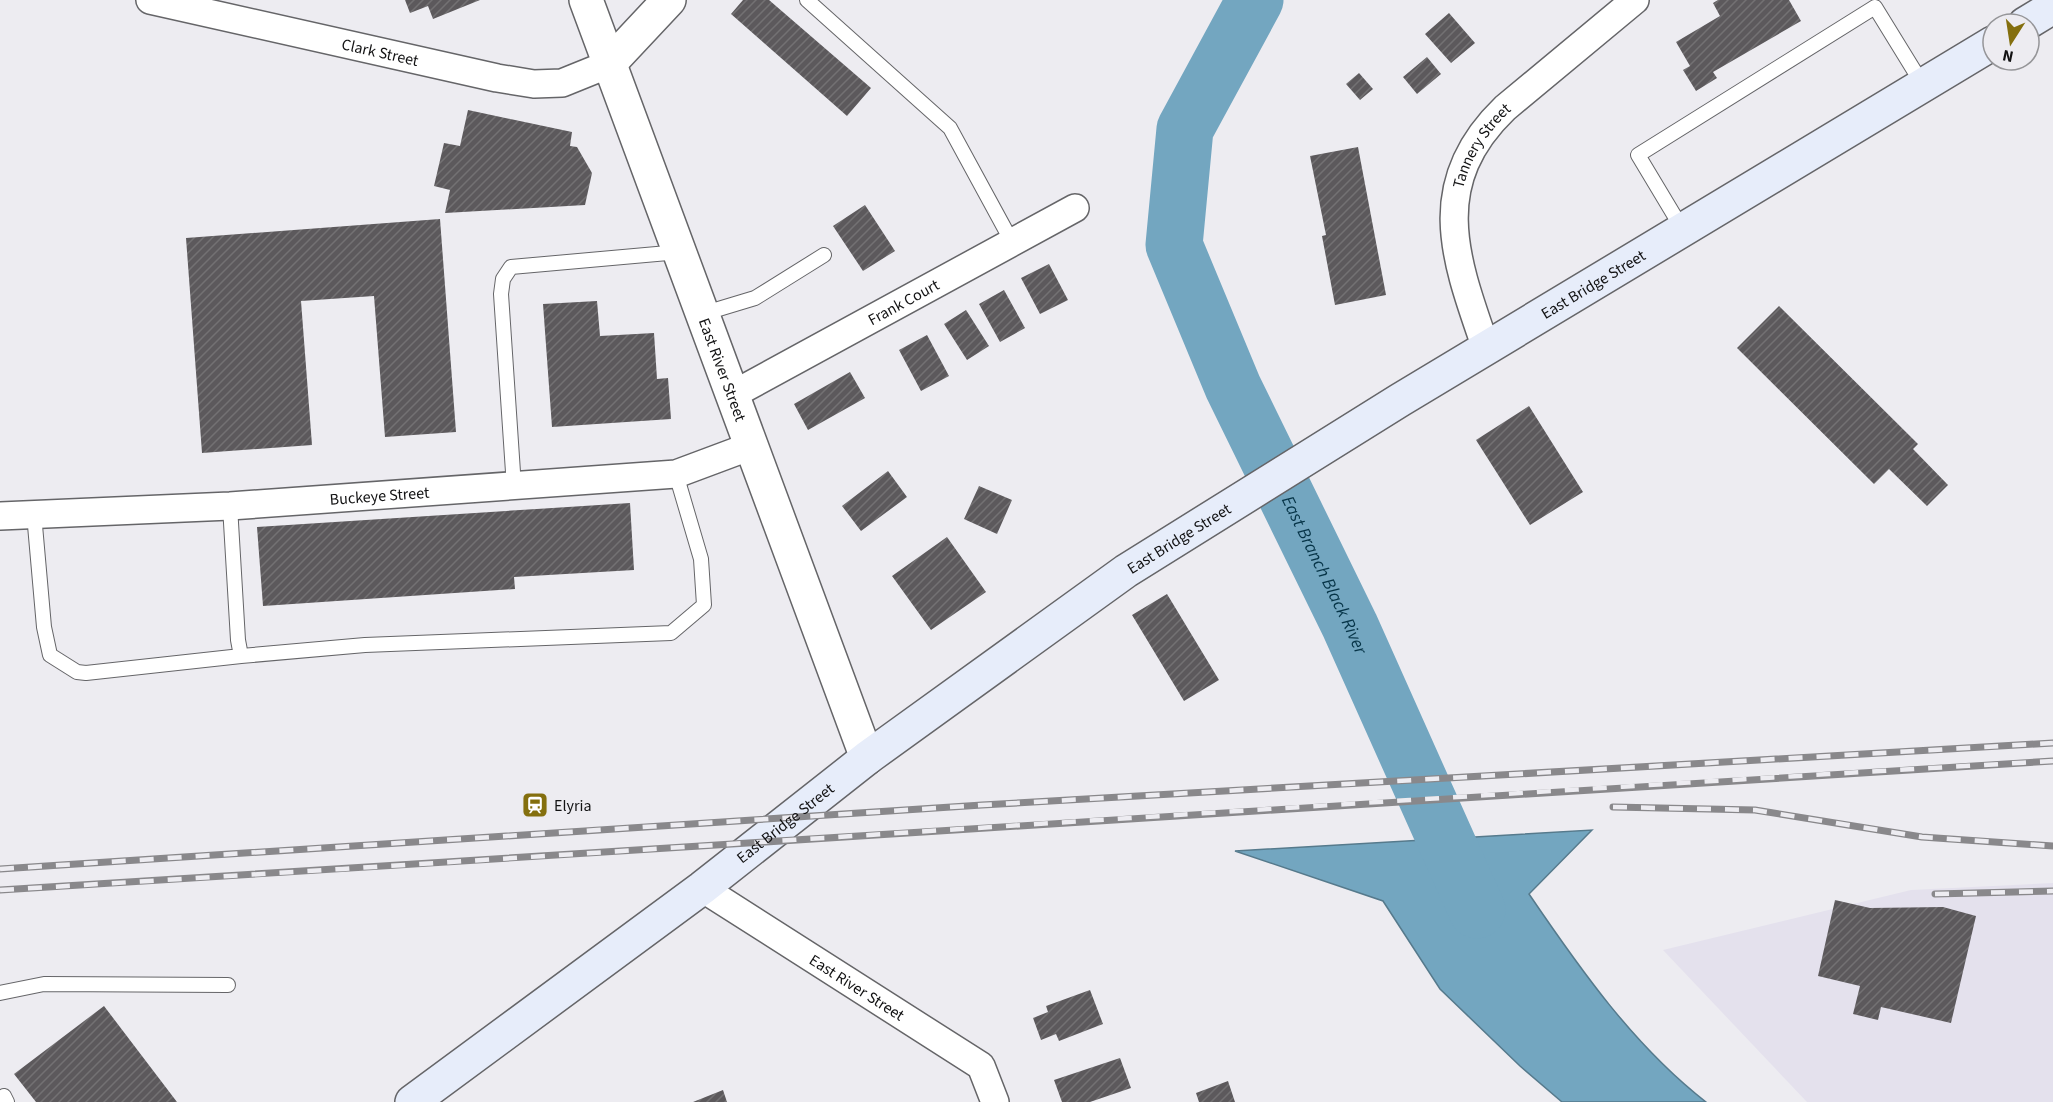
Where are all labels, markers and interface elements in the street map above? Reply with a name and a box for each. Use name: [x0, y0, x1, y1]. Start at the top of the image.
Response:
north arrow: [1981, 12, 2041, 72]
street label: Clark Street: [340, 33, 421, 72]
text: N: [2001, 44, 2016, 68]
street label: Tannery Street: [1448, 98, 1516, 190]
street label: East Bridge Street: [1537, 244, 1650, 325]
street label: Frank Court: [864, 274, 944, 331]
street label: East River Street: [693, 315, 751, 425]
street label: Buckeye Street: [329, 482, 431, 511]
water label: East Branch Black River: [1275, 492, 1373, 659]
street label: East Bridge Street: [1123, 498, 1236, 580]
street label: East Bridge Street: [732, 778, 839, 869]
station icon: Elyria: [520, 790, 550, 820]
place label: Elyria: [554, 795, 592, 817]
street label: East River Street: [805, 949, 909, 1027]

